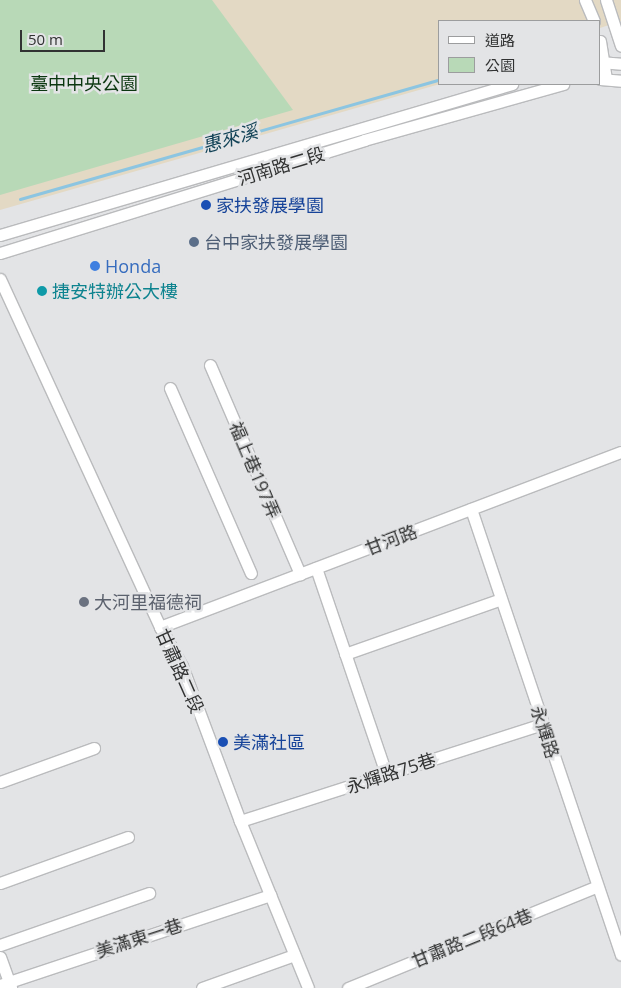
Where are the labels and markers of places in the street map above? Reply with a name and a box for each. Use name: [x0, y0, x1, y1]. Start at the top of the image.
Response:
place label: 家扶發展學園: [216, 194, 324, 216]
marker: 家扶發展學園: [200, 199, 212, 211]
place label: 台中家扶發展學園: [204, 231, 348, 253]
marker: 台中家扶發展學園: [188, 236, 200, 248]
place label: Honda: [105, 255, 161, 277]
marker: Honda: [89, 260, 101, 272]
place label: 捷安特辦公大樓: [52, 280, 178, 302]
marker: 捷安特辦公大樓: [36, 285, 48, 297]
place label: 大河里福德祠: [94, 591, 202, 613]
marker: 大河里福德祠: [78, 596, 90, 608]
place label: 美滿社區: [233, 731, 305, 753]
marker: 美滿社區: [217, 736, 229, 748]

